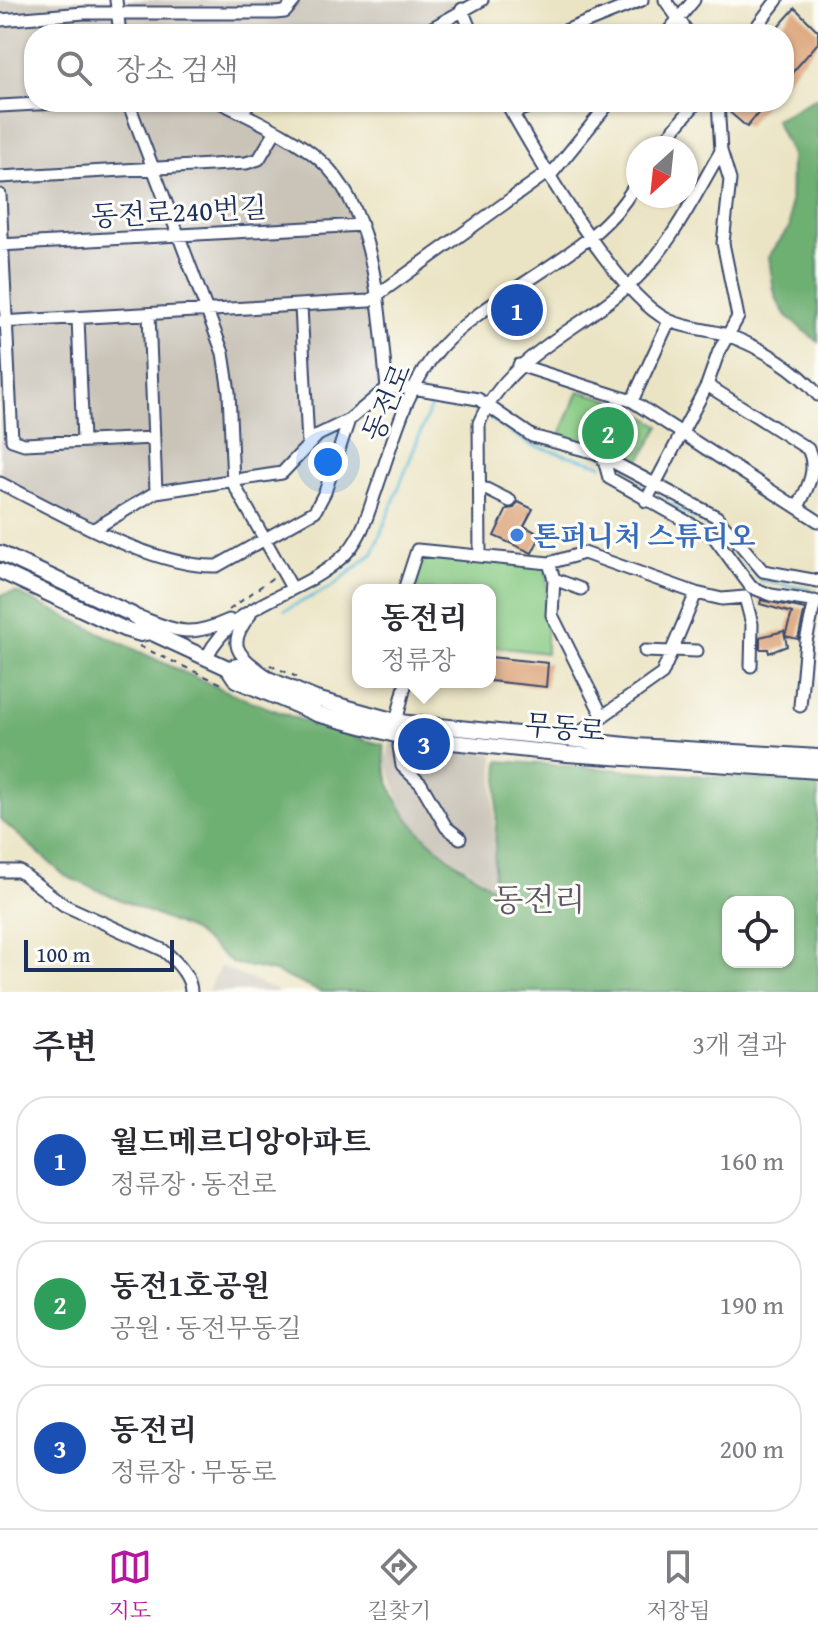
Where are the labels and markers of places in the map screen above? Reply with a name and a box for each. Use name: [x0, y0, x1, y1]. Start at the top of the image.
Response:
pin: 1: [491, 280, 543, 340]
pin: 2: [582, 403, 634, 463]
place label: 톤퍼니처 스튜디오: [533, 515, 756, 556]
marker: 톤퍼니처 스튜디오: [508, 526, 526, 544]
pin: 3: [398, 714, 450, 774]

